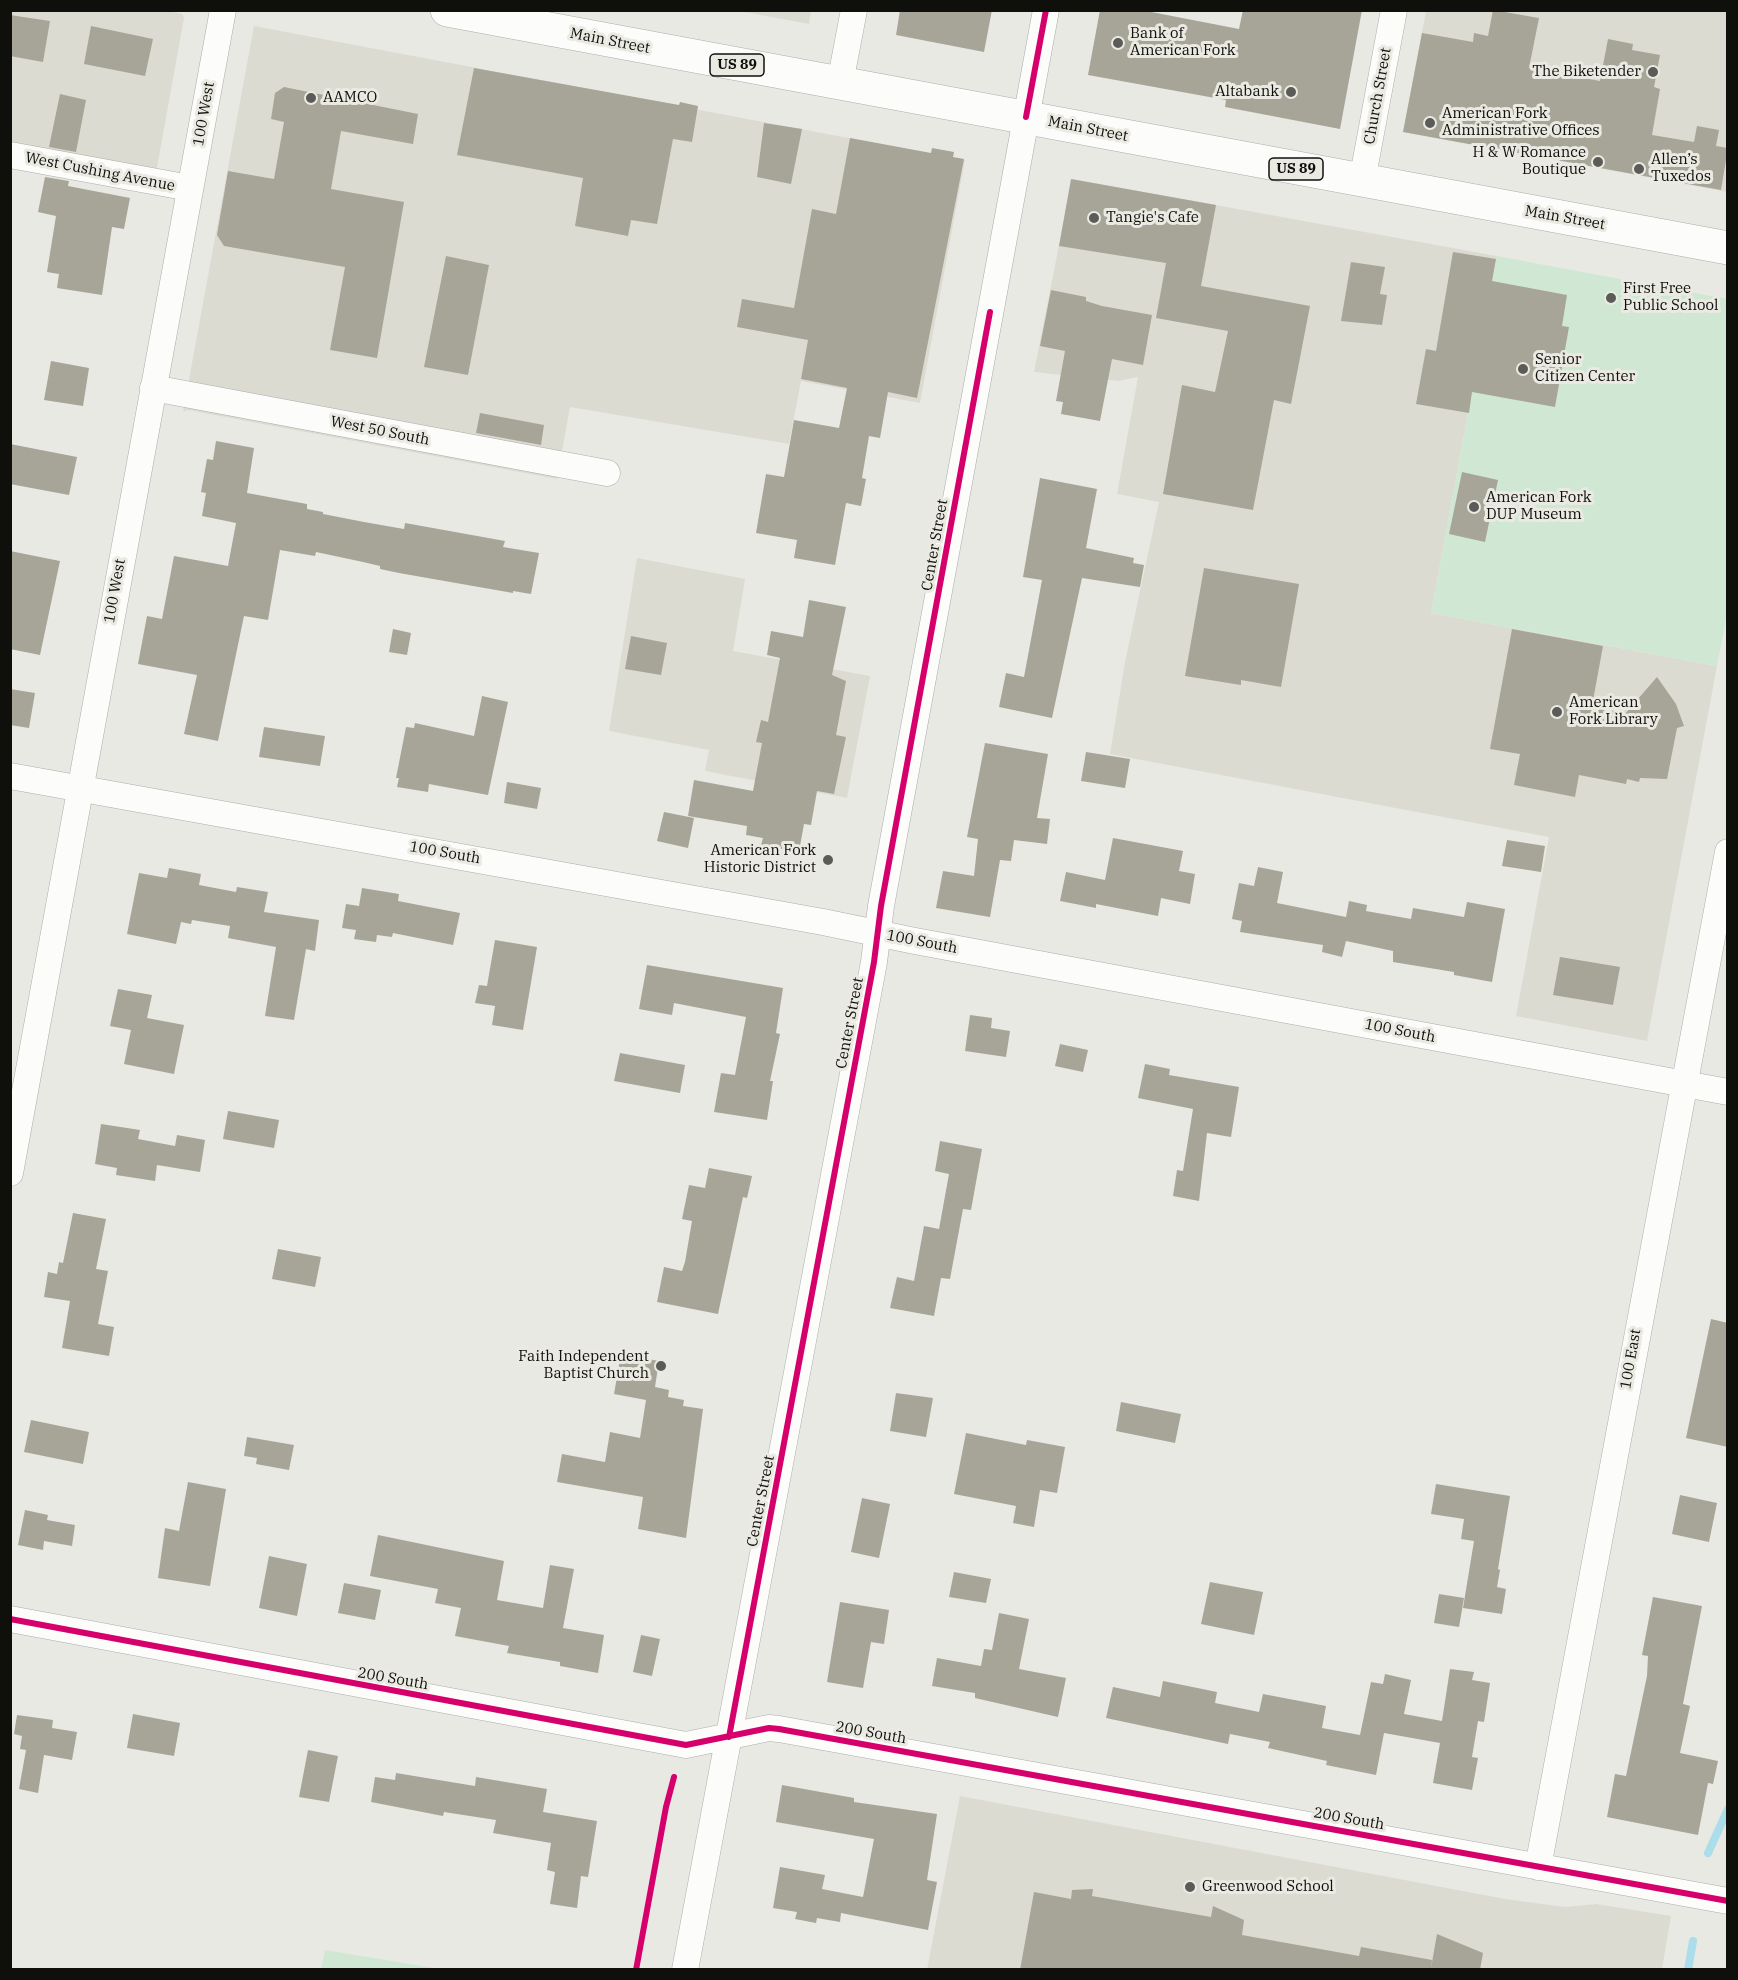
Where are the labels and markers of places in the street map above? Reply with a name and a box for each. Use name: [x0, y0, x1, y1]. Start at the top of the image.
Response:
place label: Bank of American Fork: [1130, 25, 1236, 60]
marker: Bank of American Fork: [1111, 36, 1125, 50]
place label: The Biketender: [1532, 63, 1641, 81]
marker: The Biketender: [1646, 65, 1660, 79]
place label: Altabank: [1215, 83, 1279, 101]
marker: Altabank: [1284, 85, 1298, 99]
place label: AAMCO: [323, 89, 377, 107]
marker: AAMCO: [304, 91, 318, 105]
place label: American Fork Administrative Offices: [1442, 105, 1600, 140]
marker: American Fork Administrative Offices: [1423, 116, 1437, 130]
place label: H & W Romance Boutique: [1473, 144, 1586, 179]
place label: Allen’s Tuxedos: [1651, 151, 1711, 186]
marker: H & W Romance Boutique: [1591, 155, 1605, 169]
marker: Allen’s Tuxedos: [1632, 162, 1646, 176]
place label: Tangie's Cafe: [1106, 209, 1199, 227]
marker: Tangie's Cafe: [1087, 211, 1101, 225]
place label: First Free Public School: [1623, 280, 1719, 315]
marker: First Free Public School: [1604, 291, 1618, 305]
place label: Senior Citizen Center: [1535, 351, 1635, 386]
marker: Senior Citizen Center: [1516, 362, 1530, 376]
place label: American Fork DUP Museum: [1486, 489, 1592, 524]
marker: American Fork DUP Museum: [1467, 500, 1481, 514]
place label: American Fork Library: [1569, 694, 1658, 729]
marker: American Fork Library: [1550, 705, 1564, 719]
place label: American Fork Historic District: [704, 842, 816, 877]
marker: American Fork Historic District: [821, 853, 835, 867]
place label: Faith Independent Baptist Church: [518, 1348, 649, 1383]
marker: Faith Independent Baptist Church: [654, 1359, 668, 1373]
place label: Greenwood School: [1202, 1878, 1334, 1896]
marker: Greenwood School: [1183, 1880, 1197, 1894]

